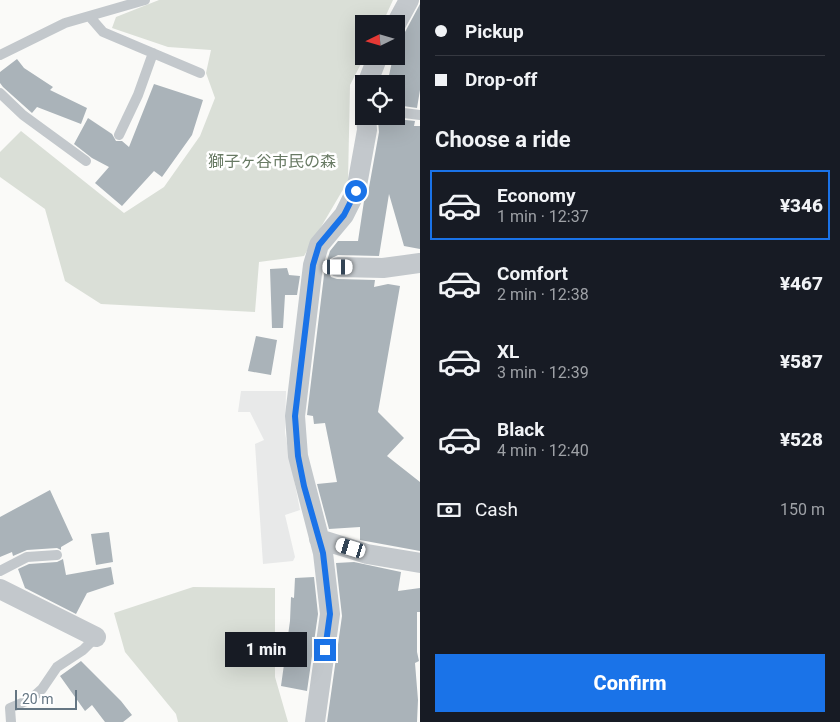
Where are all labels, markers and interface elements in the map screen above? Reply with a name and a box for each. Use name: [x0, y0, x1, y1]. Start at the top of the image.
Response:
north arrow: [355, 15, 405, 65]
map controls: [355, 15, 405, 125]
text: Pickup: [465, 20, 524, 43]
text: Drop-off: [465, 68, 537, 91]
button: locate: [355, 75, 405, 125]
text: Choose a ride: [435, 127, 571, 152]
park label: 獅子ヶ谷市民の森: [208, 152, 336, 171]
route start: [345, 180, 367, 202]
icon: car: [437, 183, 482, 228]
text: Economy: [497, 184, 576, 207]
text: ¥346: [780, 194, 823, 217]
text: 1 min · 12:37: [497, 207, 589, 226]
car: [323, 260, 353, 275]
icon: car: [437, 261, 482, 306]
text: Comfort: [497, 262, 568, 285]
text: ¥467: [780, 272, 823, 295]
text: 2 min · 12:38: [497, 285, 589, 304]
icon: car: [437, 339, 482, 384]
text: XL: [497, 340, 519, 363]
text: ¥587: [780, 350, 823, 373]
text: 3 min · 12:39: [497, 363, 589, 382]
icon: car: [437, 417, 482, 462]
text: Black: [497, 418, 544, 441]
text: ¥528: [780, 428, 823, 451]
text: 4 min · 12:40: [497, 441, 589, 460]
icon: cash: [435, 496, 463, 524]
text: Cash: [475, 498, 518, 521]
text: 150 m: [780, 500, 825, 519]
car: [334, 536, 367, 560]
callout: 1 min: [225, 632, 308, 668]
route end: [314, 639, 336, 661]
text: 1 min: [246, 640, 286, 659]
button: Confirm: [435, 654, 825, 712]
scale bar: [15, 687, 78, 710]
text: 20 m: [22, 691, 54, 707]

